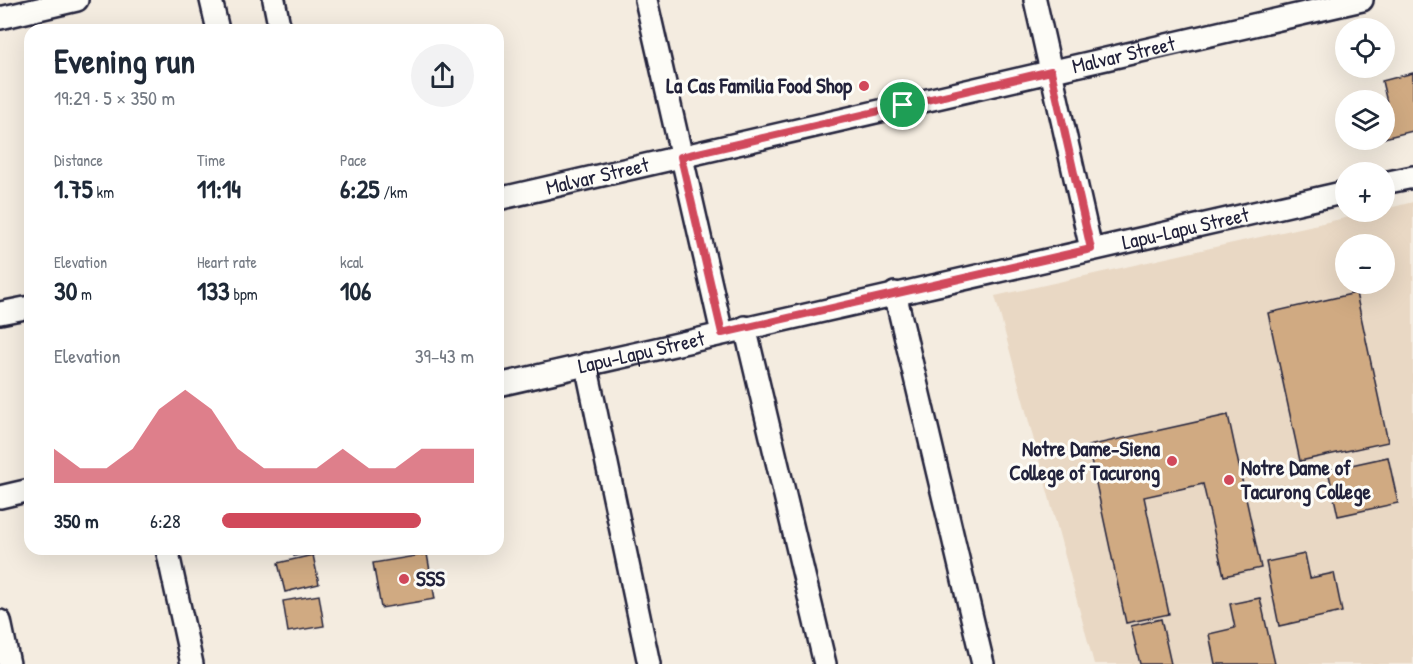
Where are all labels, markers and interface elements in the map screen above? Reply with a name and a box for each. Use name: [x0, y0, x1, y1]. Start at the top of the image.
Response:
map controls: [1335, 18, 1395, 294]
button: locate: [1335, 18, 1395, 78]
street label: Malvar Street: [1069, 28, 1179, 80]
text: Evening run: [54, 39, 195, 83]
button: share: [411, 44, 474, 107]
place label: La Cas Familia Food Shop: [666, 71, 853, 101]
marker: La Cas Familia Food Shop: [857, 79, 871, 93]
pin: [877, 79, 928, 130]
text: 19:29 · 5 × 350 m: [54, 84, 175, 111]
icon: arrive: [886, 88, 919, 121]
button: layers: [1335, 90, 1395, 150]
text: Distance: [54, 149, 103, 171]
text: Time: [197, 149, 225, 171]
text: Pace: [340, 149, 367, 171]
street label: Malvar Street: [543, 150, 652, 202]
button: +: [1335, 162, 1395, 222]
text: 1.75: [54, 171, 93, 206]
text: 11:14: [197, 171, 241, 206]
text: 6:25: [340, 171, 380, 206]
text: km: [93, 181, 114, 203]
text: /km: [380, 181, 408, 203]
street label: Lapu-Lapu Street: [1119, 199, 1252, 257]
button: −: [1335, 234, 1395, 294]
text: Elevation: [54, 251, 107, 273]
text: Heart rate: [197, 251, 257, 273]
text: kcal: [340, 251, 363, 273]
text: 30: [54, 273, 77, 308]
text: 133: [197, 273, 230, 308]
text: 106: [340, 273, 371, 308]
text: m: [77, 283, 92, 305]
text: bpm: [230, 283, 258, 305]
street label: Lapu-Lapu Street: [575, 323, 708, 380]
text: Elevation: [54, 342, 120, 369]
text: 39–43 m: [415, 342, 474, 369]
place label: Notre Dame-Siena College of Tacurong: [1009, 434, 1161, 488]
place label: Notre Dame of Tacurong College: [1240, 453, 1372, 507]
marker: Notre Dame-Siena College of Tacurong: [1165, 454, 1179, 468]
marker: Notre Dame of Tacurong College: [1222, 473, 1236, 487]
text: 350 m: [54, 507, 99, 534]
text: 6:28: [150, 507, 181, 534]
place label: SSS: [416, 564, 445, 593]
marker: SSS: [397, 572, 411, 586]

